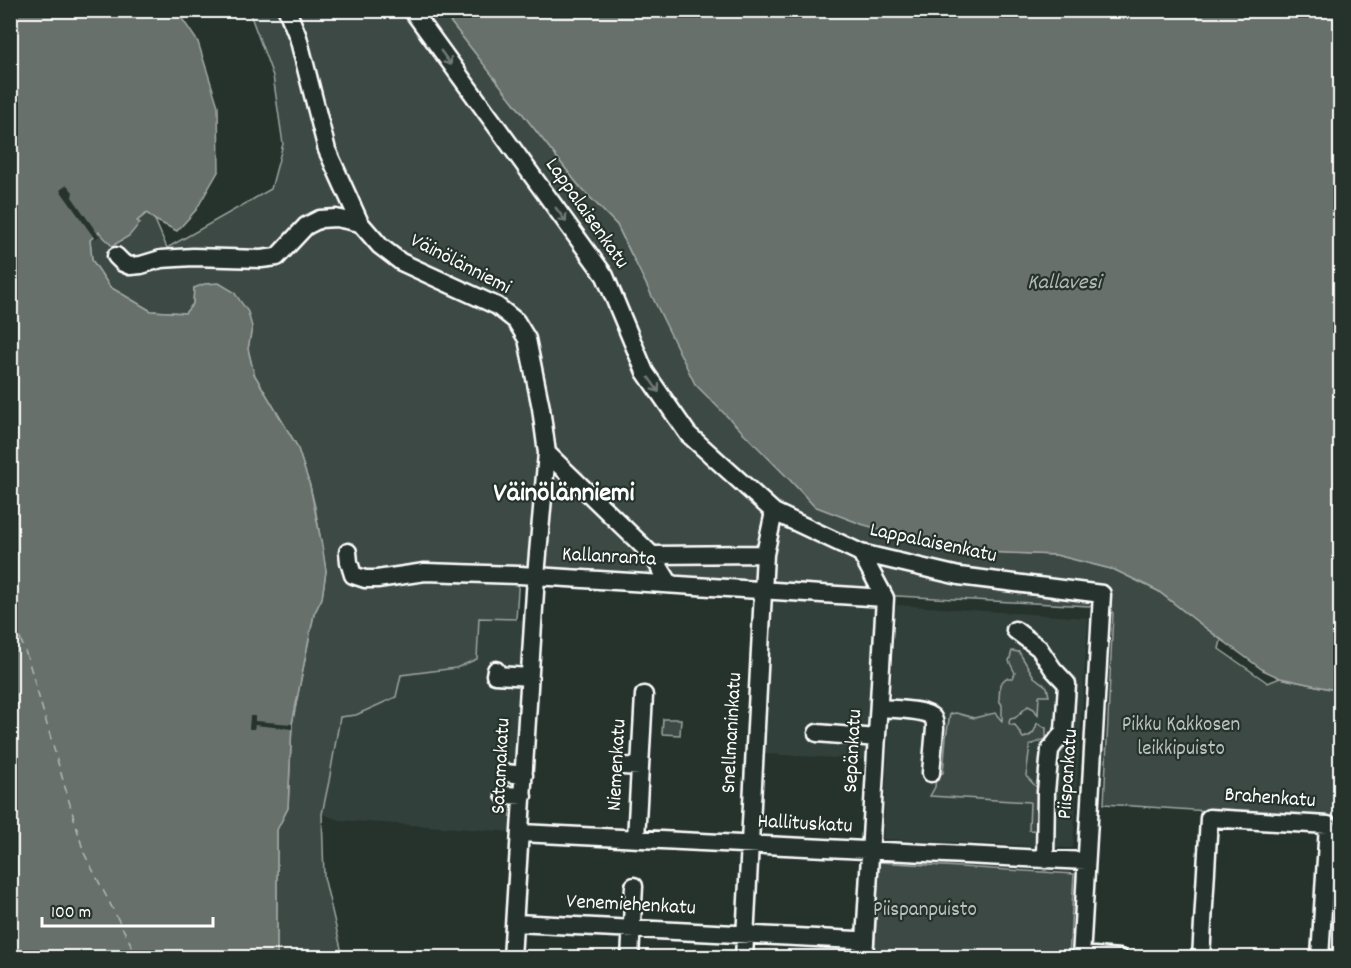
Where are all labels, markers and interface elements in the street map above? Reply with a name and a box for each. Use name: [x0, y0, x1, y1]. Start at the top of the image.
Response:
one-way arrow: [440, 49, 453, 65]
street label: Lappalaisenkatu: [537, 152, 635, 276]
one-way arrow: [555, 207, 567, 223]
street label: Väinölänniemi: [404, 227, 516, 303]
water label: Kallavesi: [1027, 268, 1104, 299]
one-way arrow: [648, 377, 660, 393]
district label: Väinölänniemi: [493, 475, 635, 514]
street label: Lappalaisenkatu: [867, 516, 999, 572]
street label: Kallanranta: [561, 541, 658, 576]
street label: Snellmaninkatu: [715, 672, 751, 794]
street label: Sepänkatu: [837, 708, 871, 794]
park label: Pikku Kakkosen leikkipuisto: [1122, 711, 1240, 765]
street label: Satamakatu: [485, 717, 519, 815]
street label: Niemenkatu: [601, 718, 635, 812]
street label: Piispankatu: [1051, 728, 1087, 820]
street label: Brahenkatu: [1223, 781, 1317, 817]
street label: Hallituskatu: [757, 808, 853, 842]
street label: Venemiehenkatu: [565, 888, 697, 924]
scale bar: [42, 890, 213, 928]
park label: Piispanpuisto: [873, 896, 977, 926]
text: 100 m: [51, 901, 91, 926]

